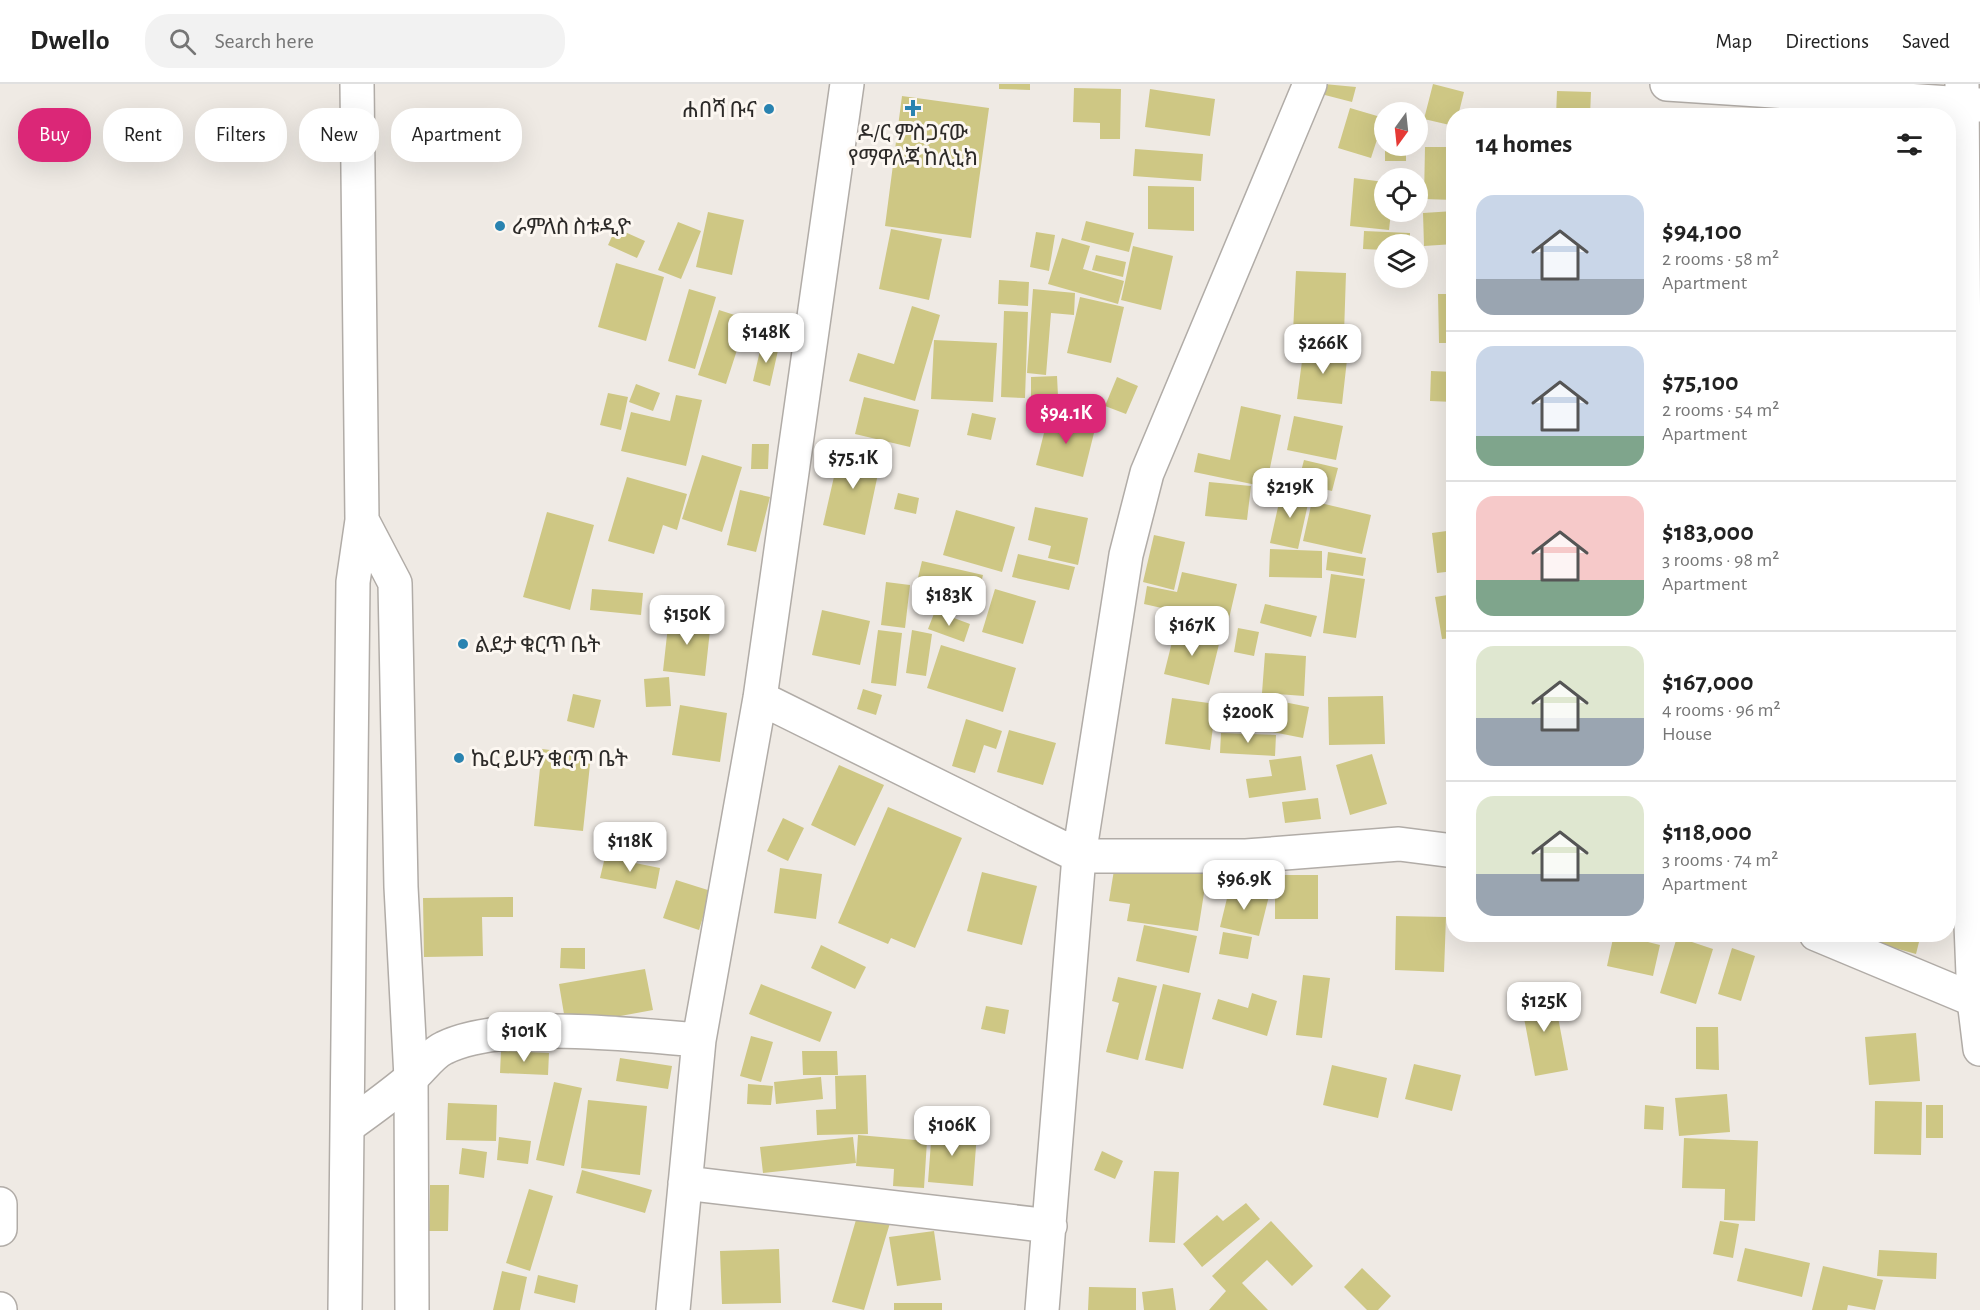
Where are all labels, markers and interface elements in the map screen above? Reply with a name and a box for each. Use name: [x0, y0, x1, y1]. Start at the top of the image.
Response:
search box: [145, 14, 565, 68]
icon: search: [166, 25, 199, 58]
text: Dwello: [30, 27, 109, 55]
text: Search here: [214, 30, 314, 52]
text: Map: [1716, 31, 1752, 52]
text: Directions: [1785, 31, 1869, 52]
text: Saved: [1902, 31, 1950, 52]
place label: ሐበሻ ቡና: [682, 98, 757, 121]
marker: ዶ/ር ምስጋናው የማዋለጃ ከሊኒክ: [904, 99, 922, 117]
marker: ሐበሻ ቡና: [762, 102, 776, 116]
north arrow: [1374, 102, 1428, 156]
map controls: [1374, 102, 1428, 288]
chip: Buy: [18, 108, 91, 162]
chip: Rent: [103, 108, 183, 162]
chip: Filters: [195, 108, 287, 162]
chip: New: [299, 108, 379, 162]
chip: Apartment: [391, 108, 522, 162]
place label: ዶ/ር ምስጋናው የማዋለጃ ከሊኒክ: [848, 122, 978, 169]
icon: filters: [1893, 128, 1926, 161]
text: 14 homes: [1476, 131, 1572, 157]
button: locate: [1374, 168, 1428, 222]
place label: ራምለስ ስቱዲዮ: [512, 216, 631, 238]
text: $94,100: [1662, 218, 1742, 244]
marker: ራምለስ ስቱዲዮ: [493, 219, 507, 233]
icon: home: [1524, 219, 1596, 291]
button: layers: [1374, 234, 1428, 288]
text: 2 rooms · 58 m²: [1662, 249, 1779, 269]
text: Apartment: [1662, 273, 1747, 293]
pin: $148K: [724, 313, 808, 364]
text: $148K: [742, 322, 790, 342]
pin: $266K: [1281, 324, 1365, 375]
text: $266K: [1298, 333, 1348, 353]
text: $75,100: [1662, 369, 1739, 395]
icon: home: [1524, 370, 1596, 442]
pin: $94.1K: [1017, 394, 1115, 445]
text: 2 rooms · 54 m²: [1662, 400, 1779, 420]
text: $94.1K: [1040, 403, 1092, 423]
text: Apartment: [1662, 424, 1747, 444]
pin: $75.1K: [804, 439, 902, 490]
text: $75.1K: [828, 448, 878, 468]
pin: $219K: [1248, 468, 1332, 519]
text: $219K: [1267, 477, 1313, 497]
text: $183,000: [1662, 519, 1754, 545]
icon: home: [1524, 520, 1596, 592]
text: 3 rooms · 98 m²: [1662, 550, 1779, 570]
text: Apartment: [1662, 574, 1747, 594]
pin: $183K: [907, 576, 991, 627]
text: $183K: [926, 585, 972, 605]
pin: $150K: [645, 595, 729, 646]
text: $150K: [664, 604, 710, 624]
pin: $167K: [1150, 606, 1234, 657]
text: $167K: [1169, 615, 1215, 635]
place label: ልደታ ቁርጥ ቤት: [475, 634, 600, 656]
marker: ልደታ ቁርጥ ቤት: [456, 637, 470, 651]
text: $167,000: [1662, 669, 1753, 695]
icon: home: [1524, 670, 1596, 742]
pin: $200K: [1206, 693, 1290, 744]
text: 4 rooms · 96 m²: [1662, 700, 1780, 720]
text: $200K: [1223, 702, 1273, 722]
text: House: [1662, 724, 1712, 744]
place label: ኬር ይሁን ቁርጥ ቤት: [471, 748, 628, 770]
marker: ኬር ይሁን ቁርጥ ቤት: [452, 751, 466, 765]
text: $118,000: [1662, 819, 1752, 845]
icon: home: [1524, 820, 1596, 892]
pin: $118K: [588, 822, 672, 873]
text: $118K: [608, 831, 652, 851]
text: 3 rooms · 74 m²: [1662, 850, 1778, 870]
pin: $96.9K: [1195, 860, 1293, 911]
text: $96.9K: [1217, 869, 1271, 889]
text: Apartment: [1662, 874, 1747, 894]
pin: $125K: [1502, 982, 1586, 1033]
text: $125K: [1521, 991, 1567, 1011]
pin: $101K: [482, 1012, 566, 1063]
text: $101K: [501, 1021, 547, 1041]
pin: $106K: [910, 1106, 994, 1157]
text: $106K: [928, 1115, 976, 1135]

